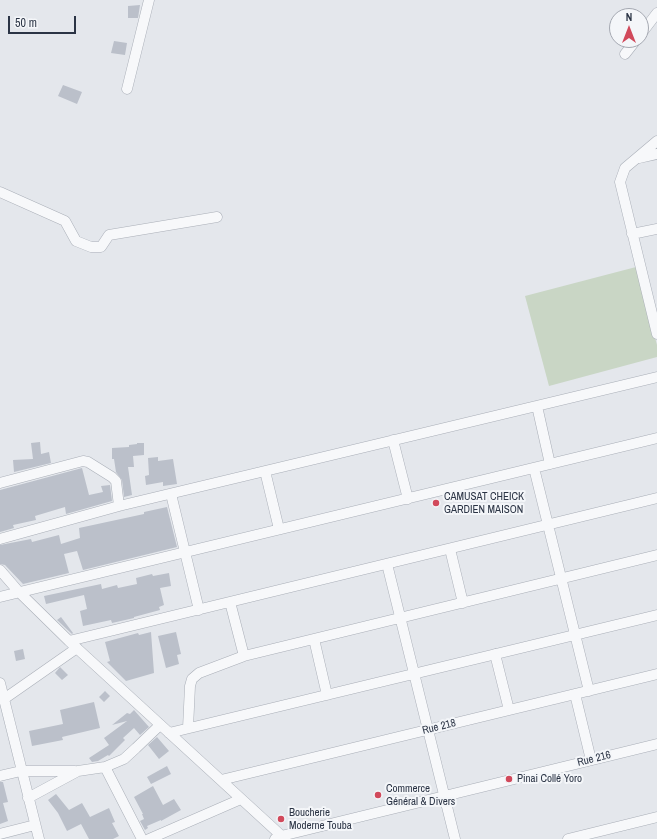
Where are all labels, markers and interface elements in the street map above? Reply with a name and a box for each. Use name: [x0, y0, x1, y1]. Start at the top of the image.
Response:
scale bar: [10, 8, 78, 34]
north arrow: [609, 8, 649, 48]
text: N: [626, 10, 632, 24]
text: 50 m: [15, 15, 37, 31]
place label: CAMUSAT CHEICK GARDIEN MAISON: [444, 490, 524, 516]
marker: CAMUSAT CHEICK GARDIEN MAISON: [431, 498, 441, 508]
street label: Rue 218: [421, 716, 457, 738]
street label: Rue 216: [576, 748, 612, 770]
place label: Pinai Collé Yoro: [517, 772, 582, 786]
marker: Pinai Collé Yoro: [504, 774, 514, 784]
place label: Commerce Général & Divers: [386, 782, 455, 808]
marker: Commerce Général & Divers: [373, 790, 383, 800]
place label: Boucherie Moderne Touba: [289, 806, 352, 832]
marker: Boucherie Moderne Touba: [276, 814, 286, 824]

